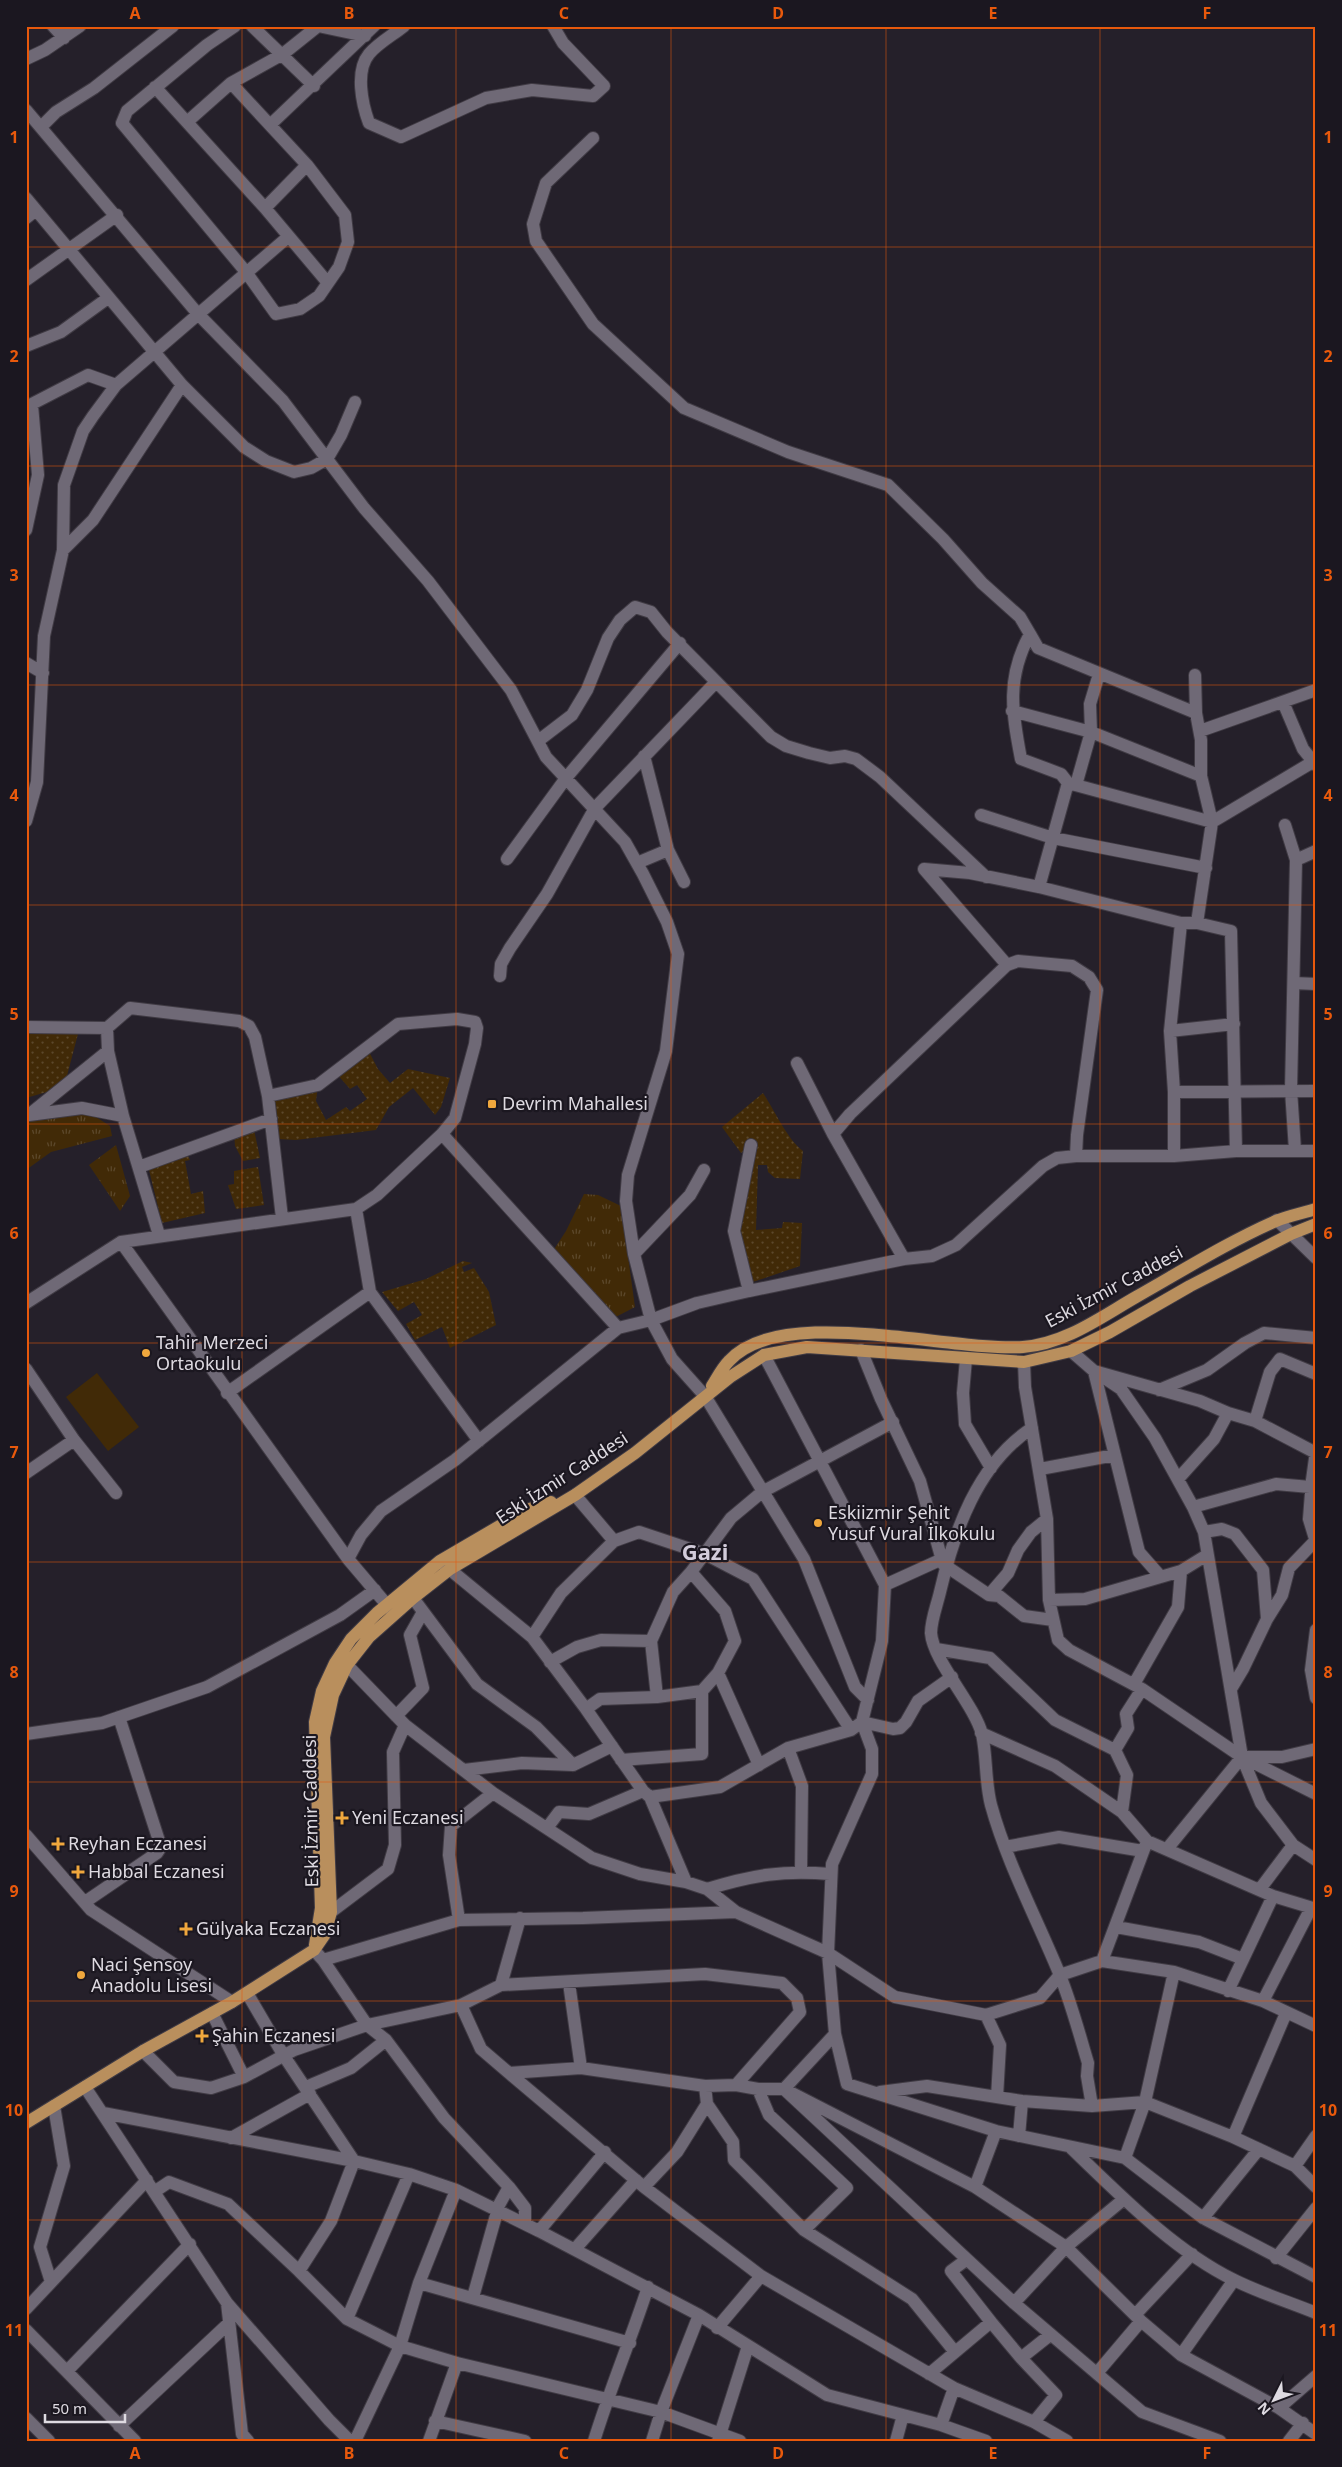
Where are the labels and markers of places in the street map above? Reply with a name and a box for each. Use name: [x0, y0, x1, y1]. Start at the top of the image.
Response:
place label: Devrim Mahallesi: [502, 1091, 648, 1115]
marker: Devrim Mahallesi: [486, 1098, 498, 1110]
place label: Tahir Merzeci Ortaokulu: [156, 1330, 268, 1375]
marker: Tahir Merzeci Ortaokulu: [140, 1347, 152, 1359]
place label: Eskiizmir Şehit Yusuf Vural İlkokulu: [828, 1500, 995, 1545]
marker: Eskiizmir Şehit Yusuf Vural İlkokulu: [812, 1517, 824, 1529]
place label: Yeni Eczanesi: [352, 1805, 464, 1829]
marker: Yeni Eczanesi: [336, 1812, 348, 1824]
place label: Reyhan Eczanesi: [68, 1831, 207, 1855]
marker: Reyhan Eczanesi: [52, 1838, 64, 1850]
place label: Habbal Eczanesi: [88, 1859, 225, 1883]
marker: Habbal Eczanesi: [72, 1866, 84, 1878]
place label: Gülyaka Eczanesi: [196, 1916, 340, 1940]
marker: Gülyaka Eczanesi: [180, 1923, 192, 1935]
place label: Naci Şensoy Anadolu Lisesi: [91, 1952, 212, 1997]
marker: Naci Şensoy Anadolu Lisesi: [75, 1969, 87, 1981]
place label: Şahin Eczanesi: [212, 2023, 335, 2047]
marker: Şahin Eczanesi: [196, 2030, 208, 2042]

